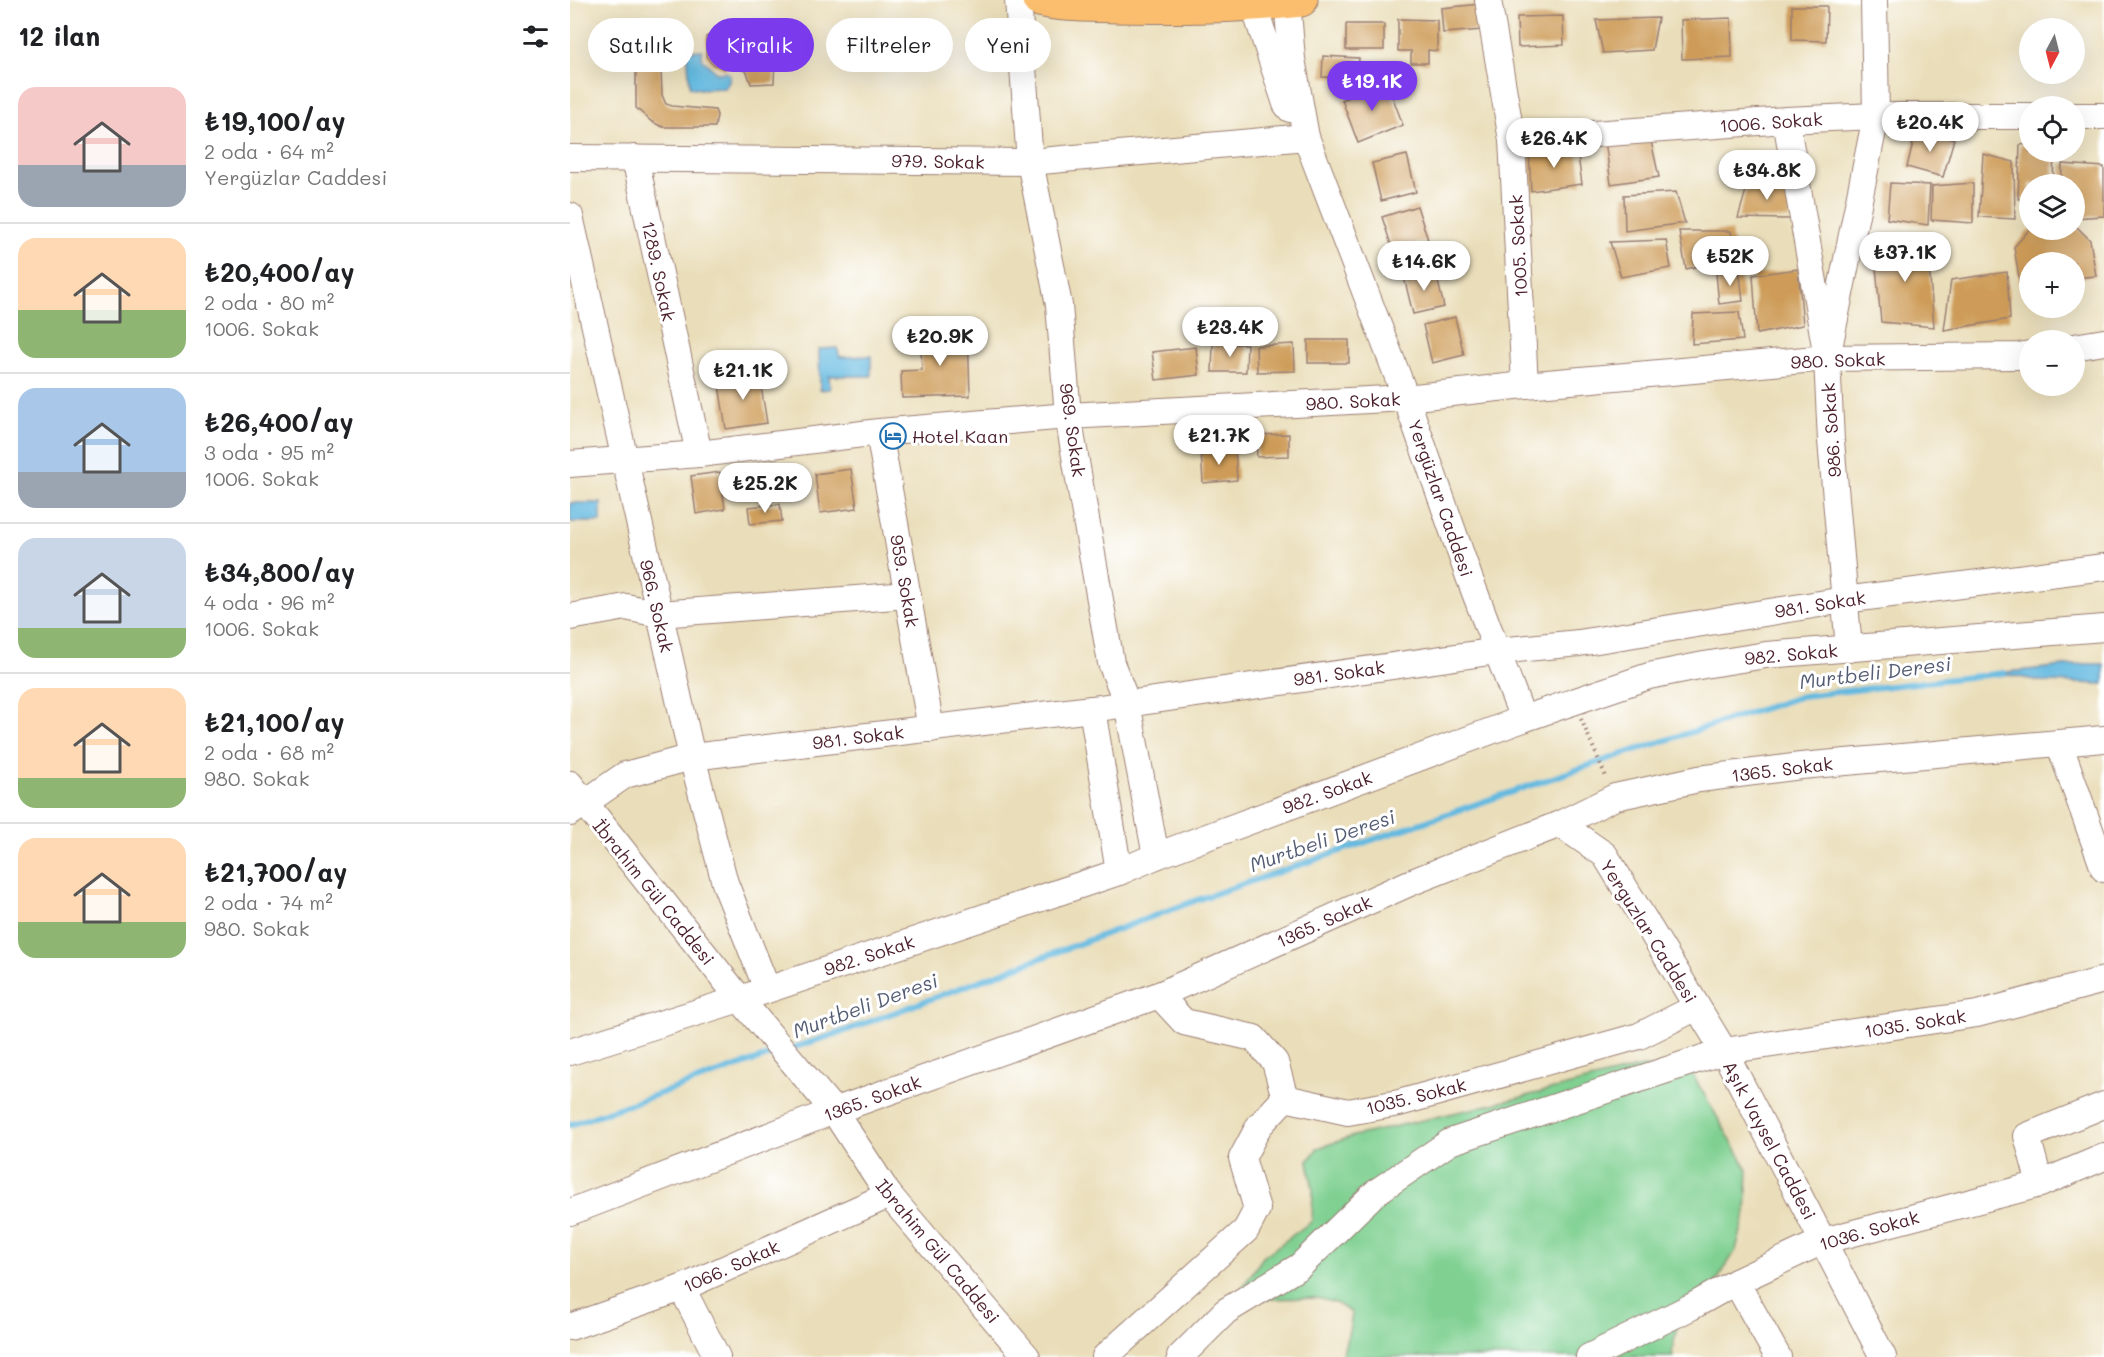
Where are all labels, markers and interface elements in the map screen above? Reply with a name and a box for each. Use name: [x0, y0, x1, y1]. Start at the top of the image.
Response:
chip: Satılık: [588, 18, 694, 72]
chip: Kiralık: [706, 18, 814, 72]
chip: Filtreler: [826, 18, 953, 72]
chip: Yeni: [965, 18, 1051, 72]
north arrow: [2019, 18, 2085, 84]
map controls: [2019, 18, 2085, 396]
text: 12 ilan: [18, 19, 100, 53]
icon: filters: [519, 20, 552, 53]
pin: ₺19.1K: [1323, 61, 1421, 112]
text: ₺19.1K: [1341, 67, 1403, 93]
button: locate: [2019, 96, 2085, 162]
pin: ₺20.4K: [1881, 102, 1979, 153]
text: ₺19,100/ay: [204, 104, 346, 138]
street label: 1006. Sokak: [1719, 106, 1823, 138]
text: ₺20.4K: [1896, 108, 1964, 134]
icon: home: [66, 111, 138, 183]
pin: ₺26.4K: [1505, 118, 1603, 169]
text: ₺26.4K: [1520, 124, 1588, 150]
text: 2 oda · 64 m²: [204, 138, 334, 164]
street label: 979. Sokak: [891, 148, 985, 174]
pin: ₺34.8K: [1718, 150, 1816, 201]
text: ₺34.8K: [1733, 156, 1801, 182]
text: Yergüzlar Caddesi: [204, 164, 387, 190]
button: layers: [2019, 174, 2085, 240]
street label: 1005. Sokak: [1503, 194, 1533, 298]
street label: 1289. Sokak: [637, 219, 681, 323]
pin: ₺37.1K: [1856, 232, 1954, 283]
pin: ₺52K: [1694, 236, 1766, 287]
text: ₺37.1K: [1873, 238, 1937, 264]
pin: ₺14.6K: [1375, 241, 1473, 292]
text: ₺52K: [1706, 242, 1754, 268]
text: ₺14.6K: [1391, 247, 1457, 273]
button: +: [2019, 252, 2085, 318]
text: ₺20,400/ay: [204, 255, 355, 289]
icon: home: [66, 262, 138, 334]
text: 2 oda · 80 m²: [204, 289, 334, 315]
pin: ₺23.4K: [1181, 307, 1279, 358]
text: ₺23.4K: [1196, 313, 1264, 339]
text: 1006. Sokak: [204, 315, 319, 341]
pin: ₺20.9K: [891, 316, 989, 367]
text: ₺20.9K: [906, 322, 974, 348]
button: −: [2019, 330, 2085, 396]
street label: 980. Sokak: [1790, 346, 1886, 374]
pin: ₺21.1K: [694, 350, 792, 401]
text: ₺21.1K: [713, 356, 773, 382]
street label: 969. Sokak: [1055, 382, 1091, 478]
street label: 986. Sokak: [1816, 382, 1846, 478]
street label: 980. Sokak: [1305, 387, 1401, 415]
text: ₺26,400/ay: [204, 405, 354, 439]
icon: home: [66, 412, 138, 484]
pin: ₺21.7K: [1170, 415, 1268, 466]
street label: Yergüzlar Caddesi: [1403, 416, 1479, 580]
hotel icon: Hotel Kaan: [878, 421, 908, 451]
text: ₺21.7K: [1188, 421, 1251, 447]
place label: Hotel Kaan: [912, 424, 1008, 448]
text: 3 oda · 95 m²: [204, 439, 334, 465]
pin: ₺25.2K: [716, 463, 814, 514]
text: 1006. Sokak: [204, 465, 319, 491]
text: ₺25.2K: [732, 469, 798, 495]
street label: 959. Sokak: [885, 533, 925, 629]
text: ₺34,800/ay: [204, 555, 355, 589]
street label: 966. Sokak: [635, 557, 679, 655]
icon: home: [66, 562, 138, 634]
street label: 981. Sokak: [1773, 585, 1867, 623]
text: 4 oda · 96 m²: [204, 589, 334, 615]
text: 1006. Sokak: [204, 615, 319, 641]
street label: 982. Sokak: [1743, 638, 1839, 670]
water label: Murtbeli Deresi: [1798, 650, 1953, 694]
street label: 981. Sokak: [1292, 655, 1386, 691]
text: ₺21,100/ay: [204, 705, 344, 739]
icon: home: [66, 712, 138, 784]
street label: 981. Sokak: [811, 719, 905, 755]
text: 2 oda · 68 m²: [204, 739, 334, 765]
street label: 1365. Sokak: [1730, 751, 1834, 787]
text: 980. Sokak: [204, 765, 309, 791]
street label: 982. Sokak: [1279, 765, 1375, 819]
water label: Murtbeli Deresi: [1246, 803, 1399, 877]
street label: İbrahim Gül Caddesi: [588, 814, 720, 970]
text: ₺21,700/ay: [204, 855, 347, 889]
street label: Yerguzlar Caddesi: [1595, 855, 1703, 1007]
icon: home: [66, 862, 138, 934]
text: 2 oda · 74 m²: [204, 889, 333, 915]
street label: 1365. Sokak: [1272, 889, 1376, 953]
text: 980. Sokak: [204, 915, 309, 941]
street label: 982. Sokak: [821, 929, 917, 981]
water label: Murtbeli Deresi: [789, 966, 942, 1043]
street label: 1035. Sokak: [1863, 1003, 1967, 1043]
street label: Aşık Vaysel Caddesi: [1718, 1056, 1822, 1224]
street label: 1365. Sokak: [820, 1069, 924, 1127]
street label: 1035. Sokak: [1363, 1072, 1469, 1120]
street label: Ibrahim Gül Caddesi: [871, 1174, 1005, 1328]
street label: 1036. Sokak: [1816, 1204, 1922, 1256]
street label: 1066. Sokak: [679, 1234, 783, 1298]

